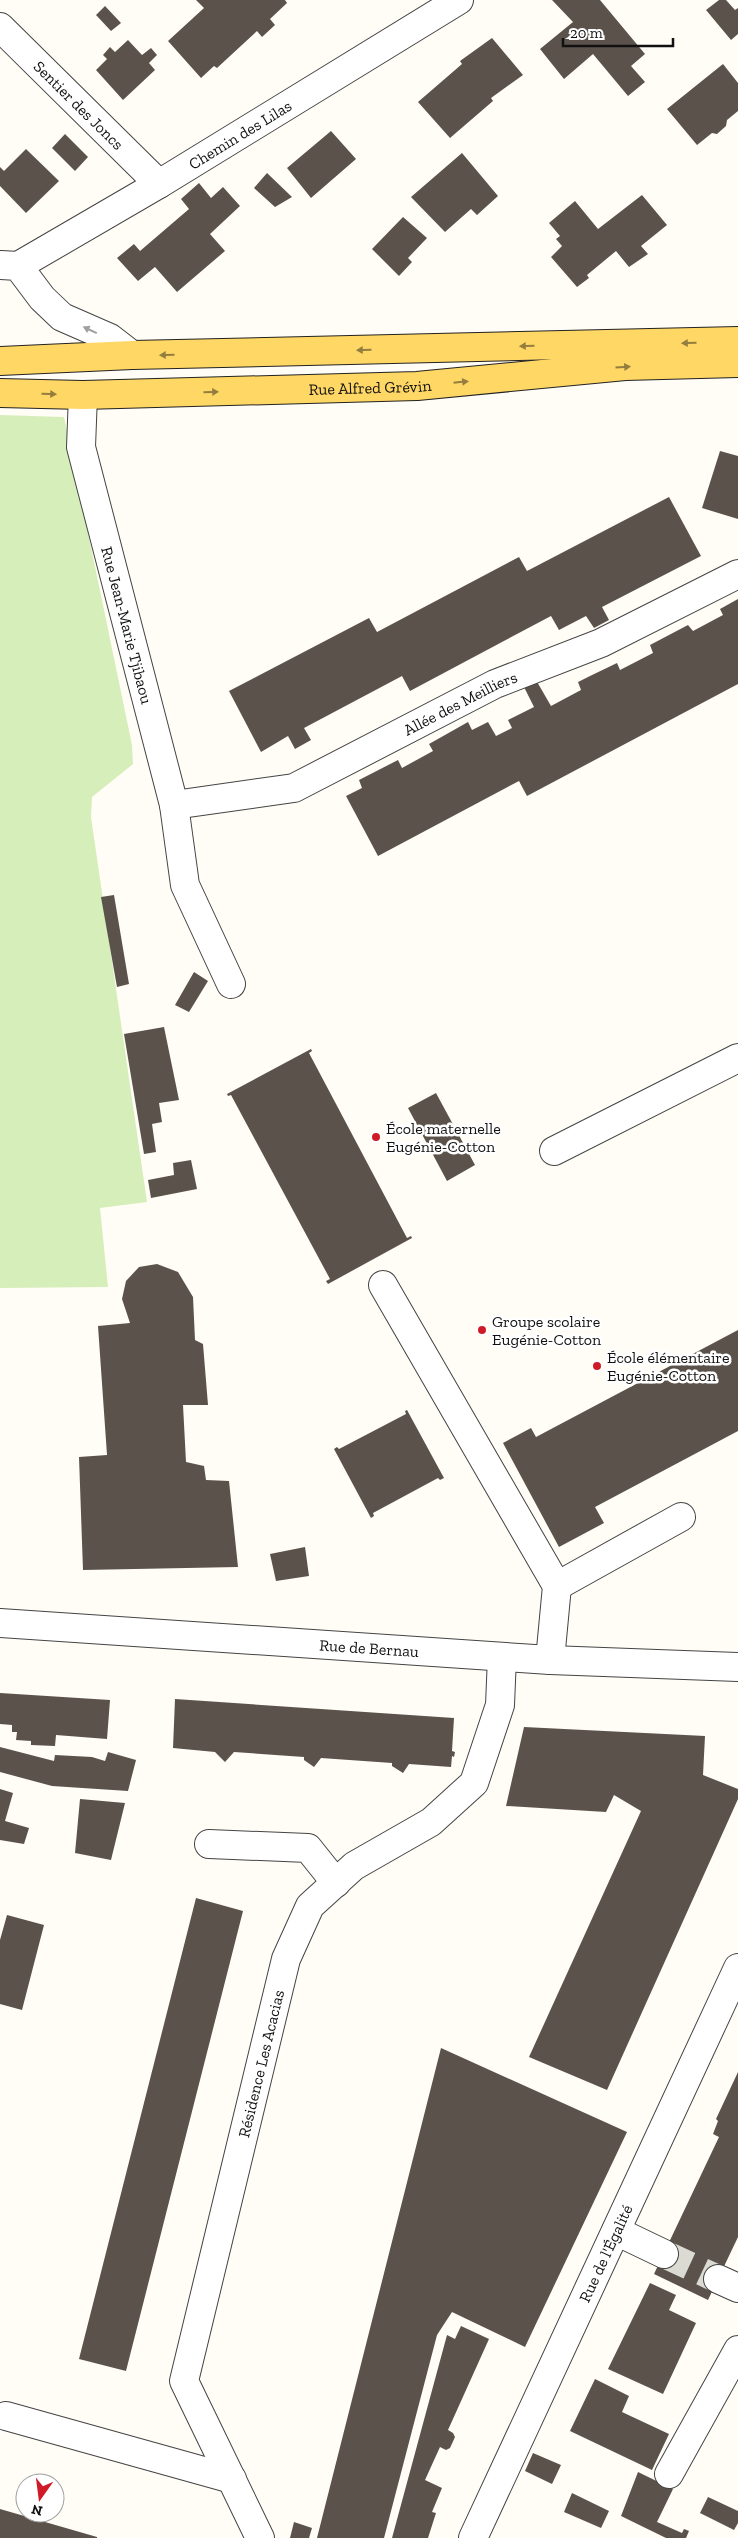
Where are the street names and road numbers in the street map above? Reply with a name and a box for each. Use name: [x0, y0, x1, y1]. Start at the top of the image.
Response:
street label: Sentier des Joncs: [30, 57, 128, 153]
street label: Chemin des Lilas: [185, 96, 295, 173]
street label: Rue Alfred Grévin: [308, 375, 433, 398]
street label: Rue Jean-Marie Tjibaou: [98, 544, 157, 706]
street label: Allée des Meilliers: [400, 667, 520, 739]
street label: Rue de Bernau: [319, 1635, 420, 1661]
street label: Résidence Les Acacias: [234, 1988, 288, 2139]
street label: Rue de l'Égalité: [575, 2201, 636, 2305]

